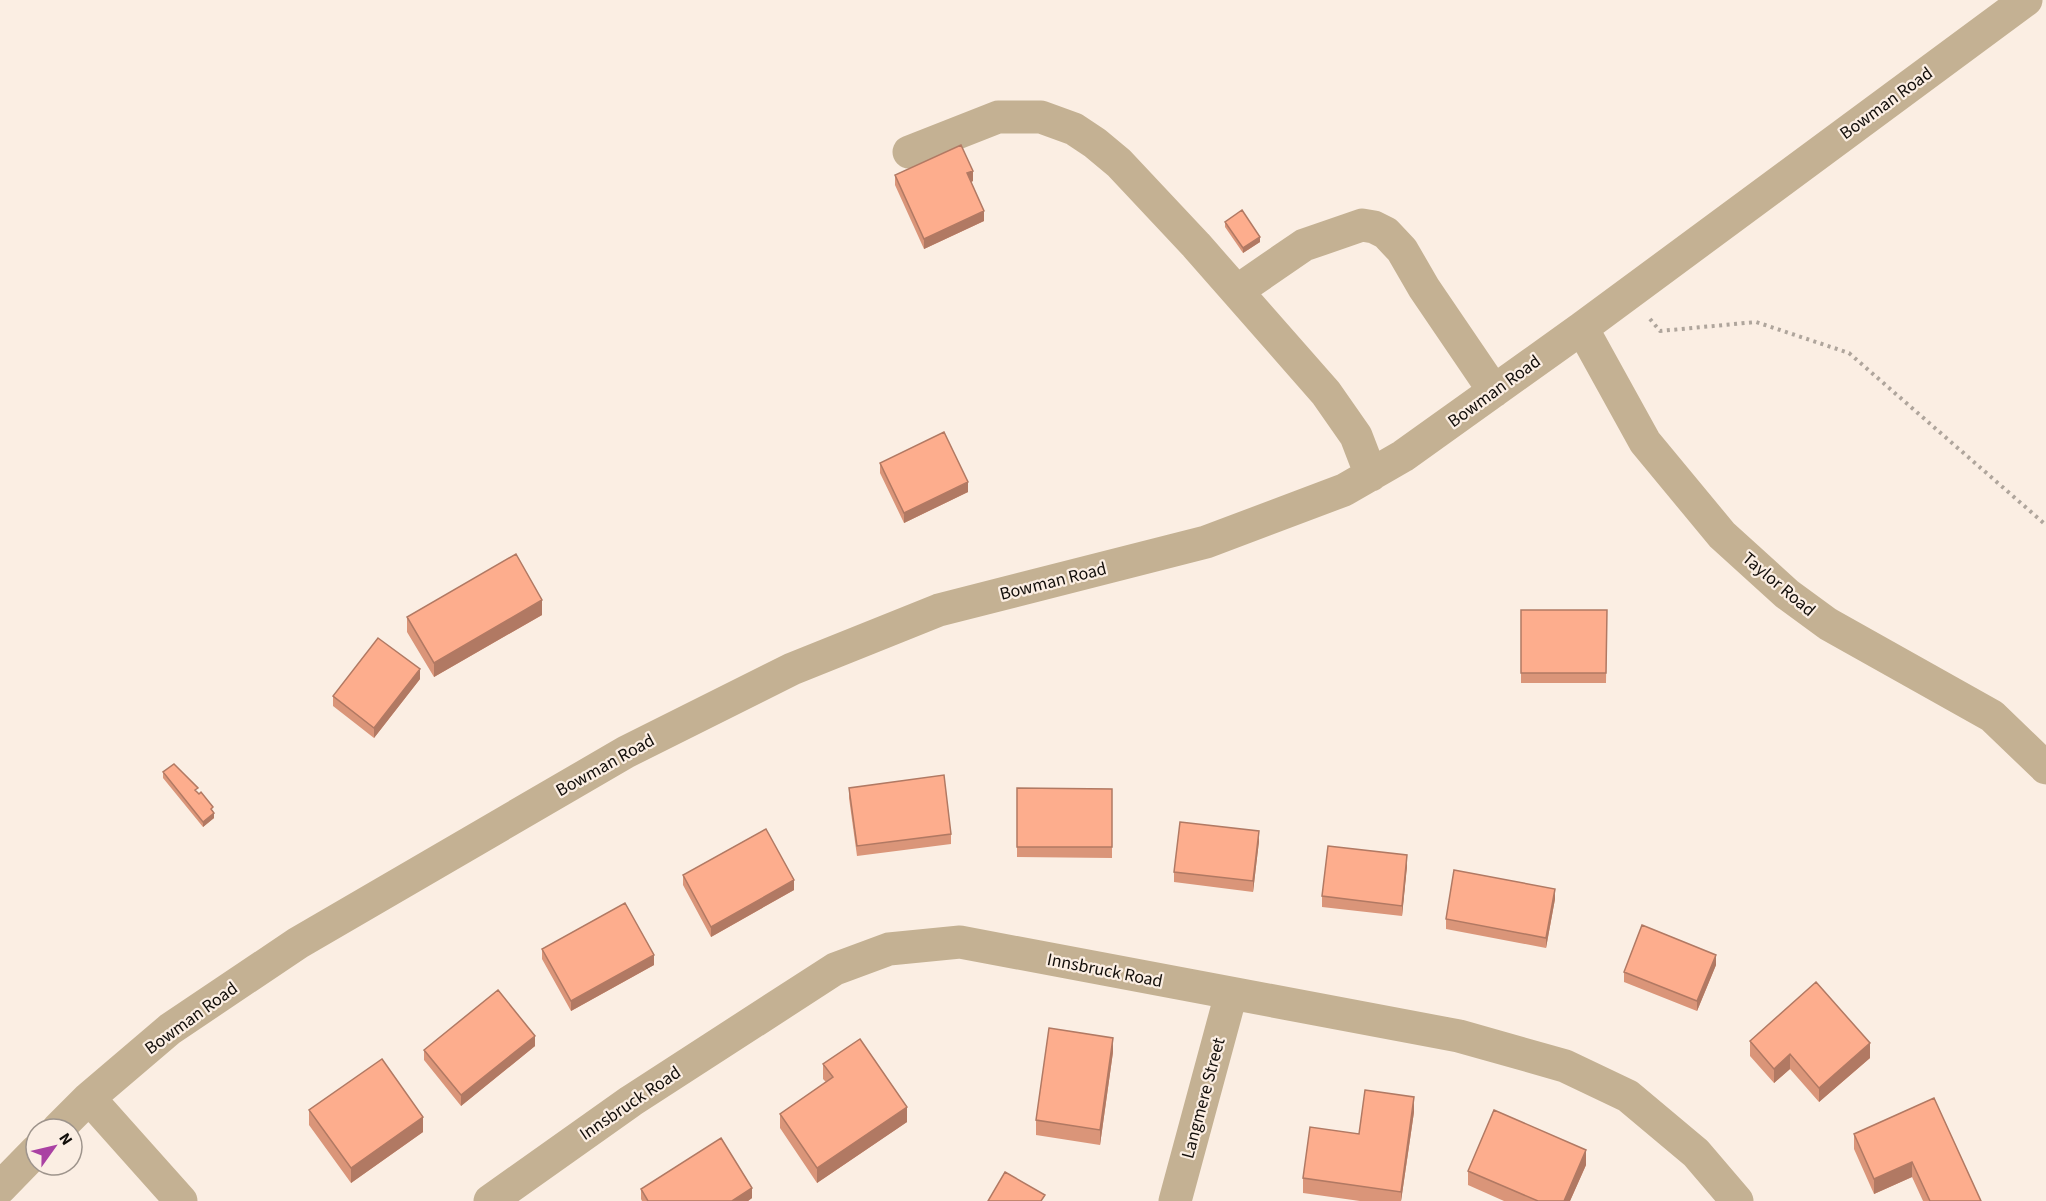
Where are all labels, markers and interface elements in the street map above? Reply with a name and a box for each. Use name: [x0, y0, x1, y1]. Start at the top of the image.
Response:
street label: Bowman Road: [1835, 61, 1938, 146]
street label: Bowman Road: [1443, 349, 1546, 434]
street label: Taylor Road: [1737, 546, 1821, 622]
street label: Bowman Road: [997, 556, 1109, 607]
street label: Bowman Road: [551, 728, 659, 803]
street label: Innsbruck Road: [1045, 947, 1165, 994]
street label: Bowman Road: [140, 976, 243, 1061]
street label: Langmere Street: [1175, 1035, 1232, 1161]
street label: Innsbruck Road: [575, 1060, 686, 1147]
north arrow: [24, 1117, 84, 1177]
text: N: [54, 1129, 78, 1150]

